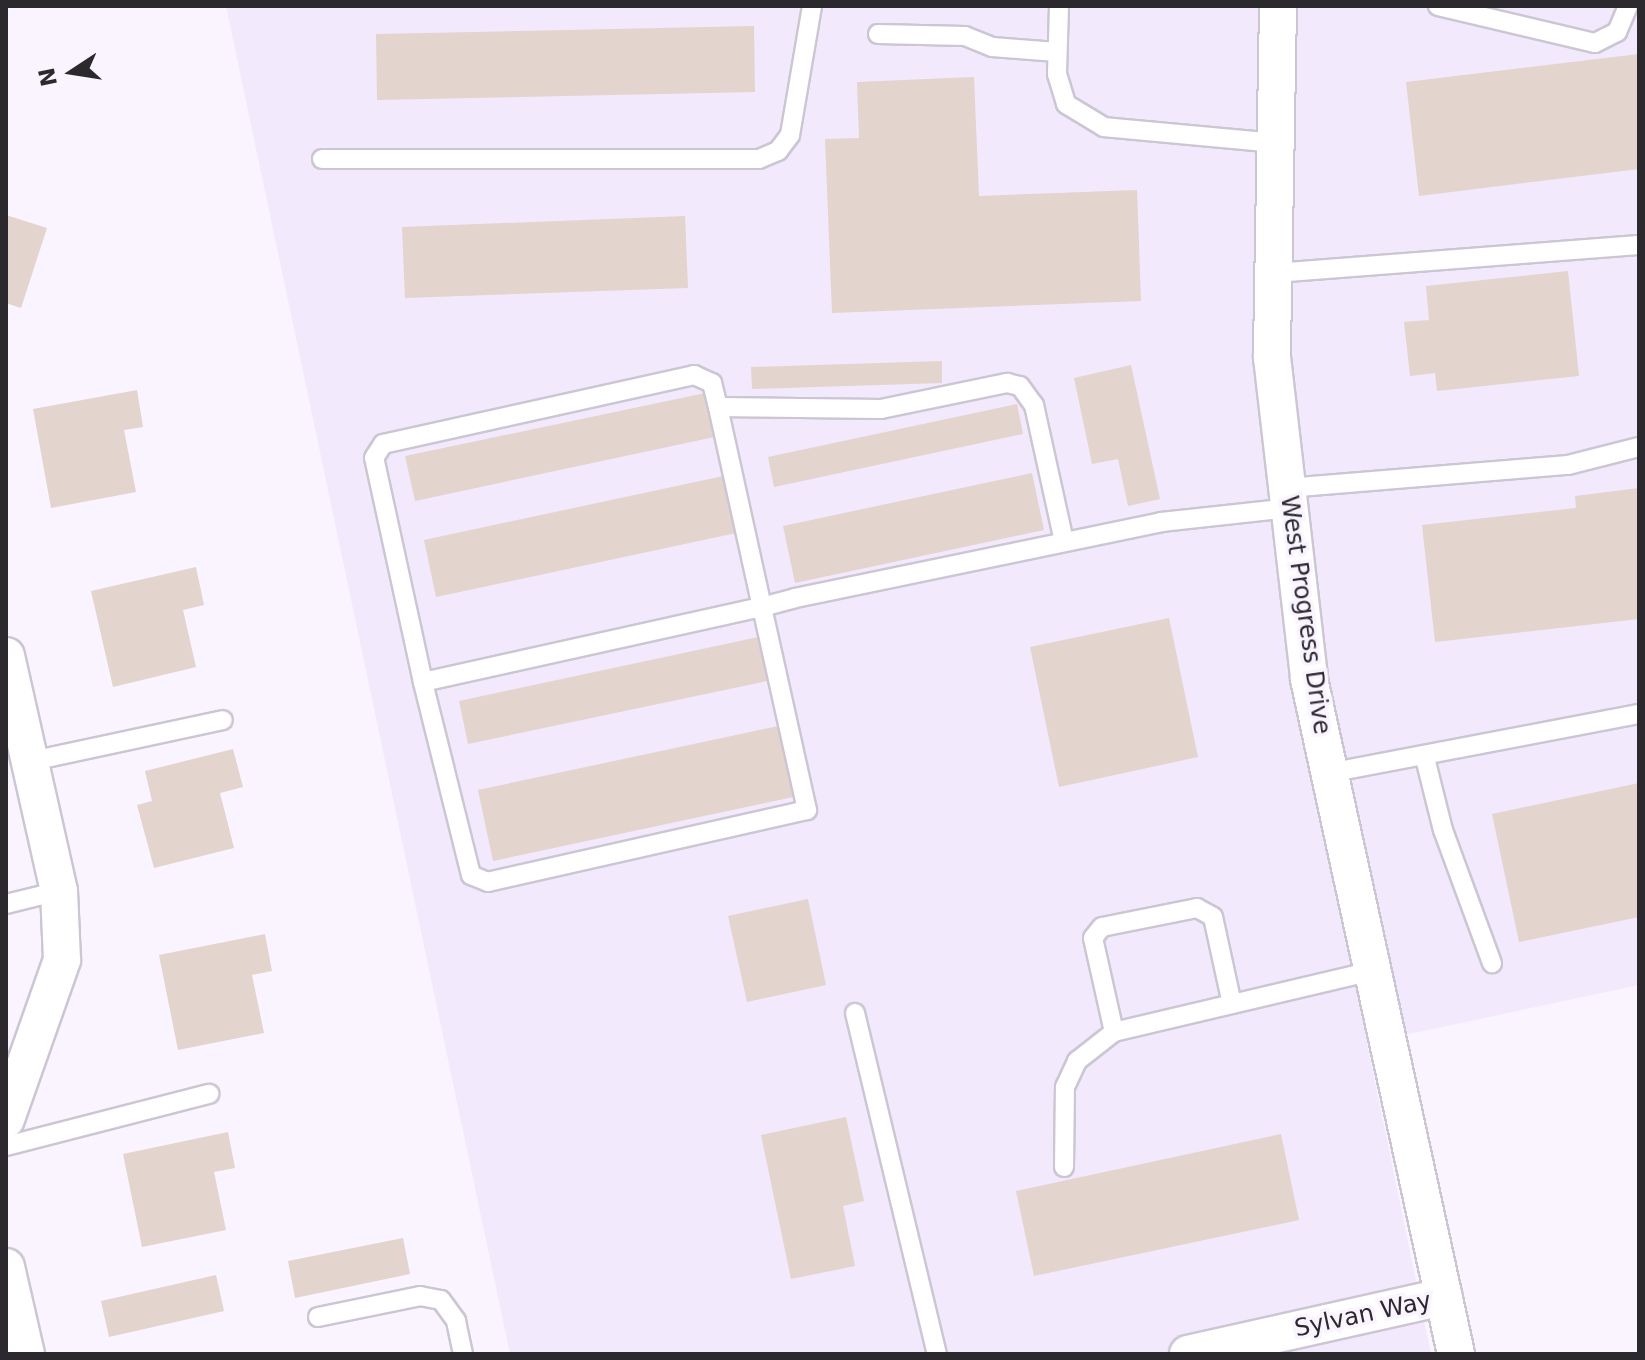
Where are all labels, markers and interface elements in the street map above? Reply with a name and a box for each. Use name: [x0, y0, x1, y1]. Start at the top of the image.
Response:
north arrow: [32, 32, 112, 112]
text: N: [34, 65, 62, 89]
street label: West Progress Drive: [1274, 494, 1336, 736]
street label: Sylvan Way: [1292, 1286, 1434, 1344]

